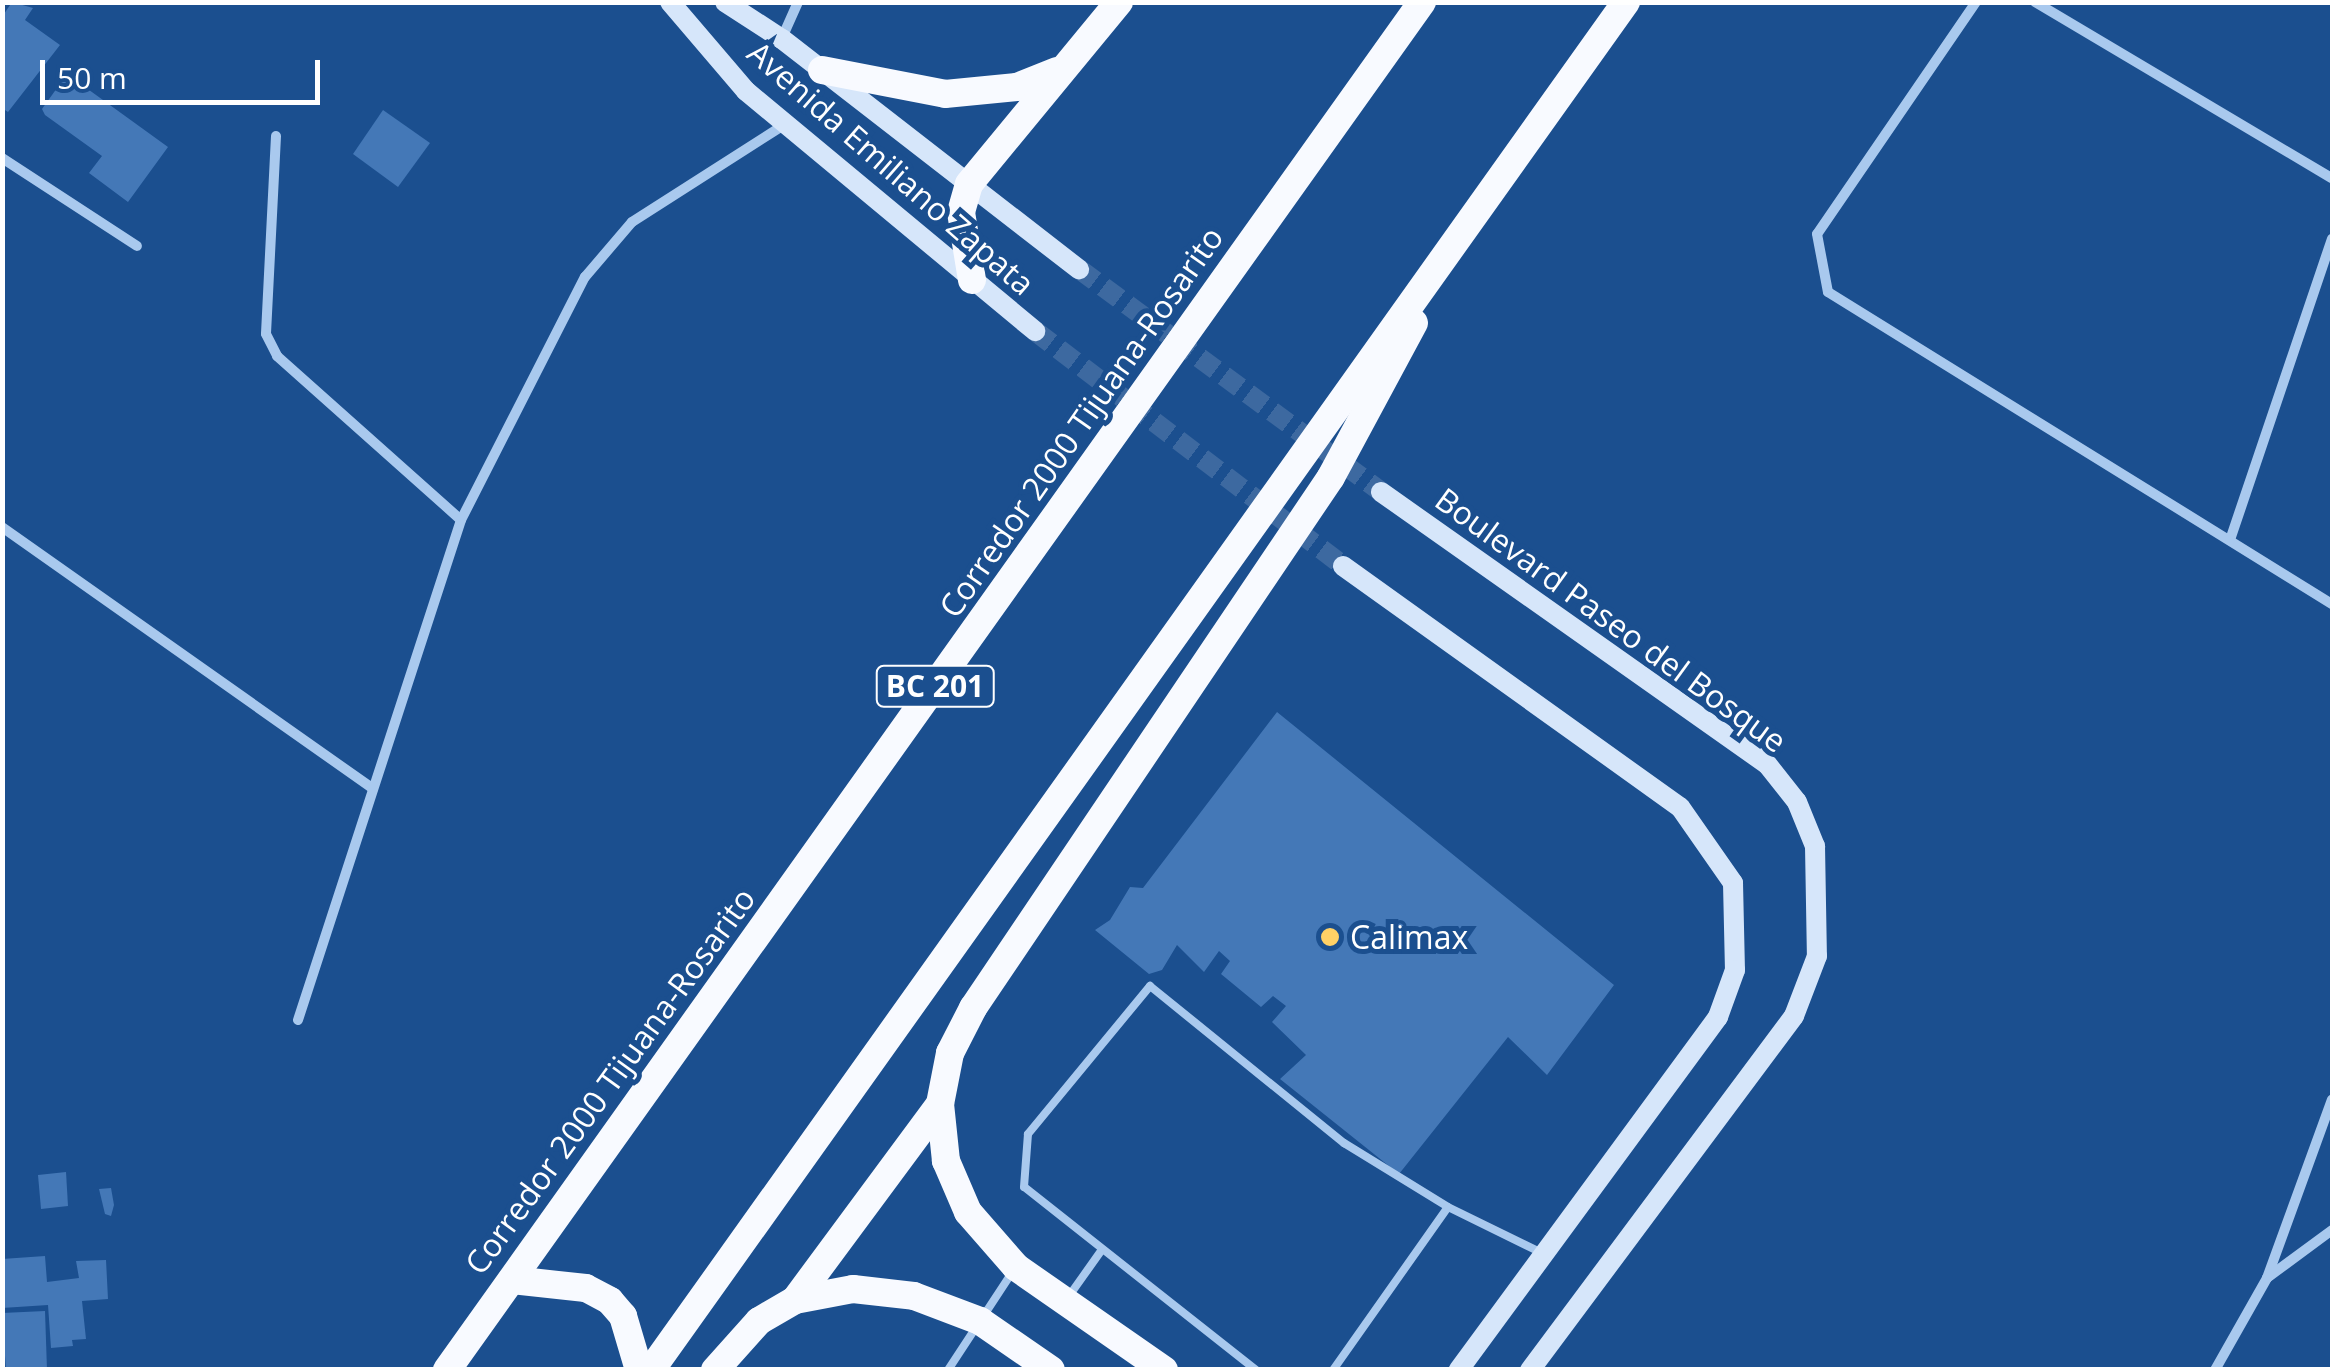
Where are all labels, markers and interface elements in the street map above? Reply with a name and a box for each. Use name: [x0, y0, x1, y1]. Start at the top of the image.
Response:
street label: Avenida Emiliano Zapata: [740, 33, 1042, 303]
scale bar: [45, 40, 325, 102]
text: 50 m: [57, 57, 127, 98]
street label: Corredor 2000 Tijuana-Rosarito: [931, 219, 1231, 625]
street label: Boulevard Paseo del Bosque: [1428, 480, 1794, 760]
road number: BC 201: [875, 661, 995, 711]
street label: Corredor 2000 Tijuana-Rosarito: [457, 880, 763, 1282]
place label: Calimax: [1350, 918, 1468, 956]
marker: Calimax: [1319, 926, 1341, 948]

